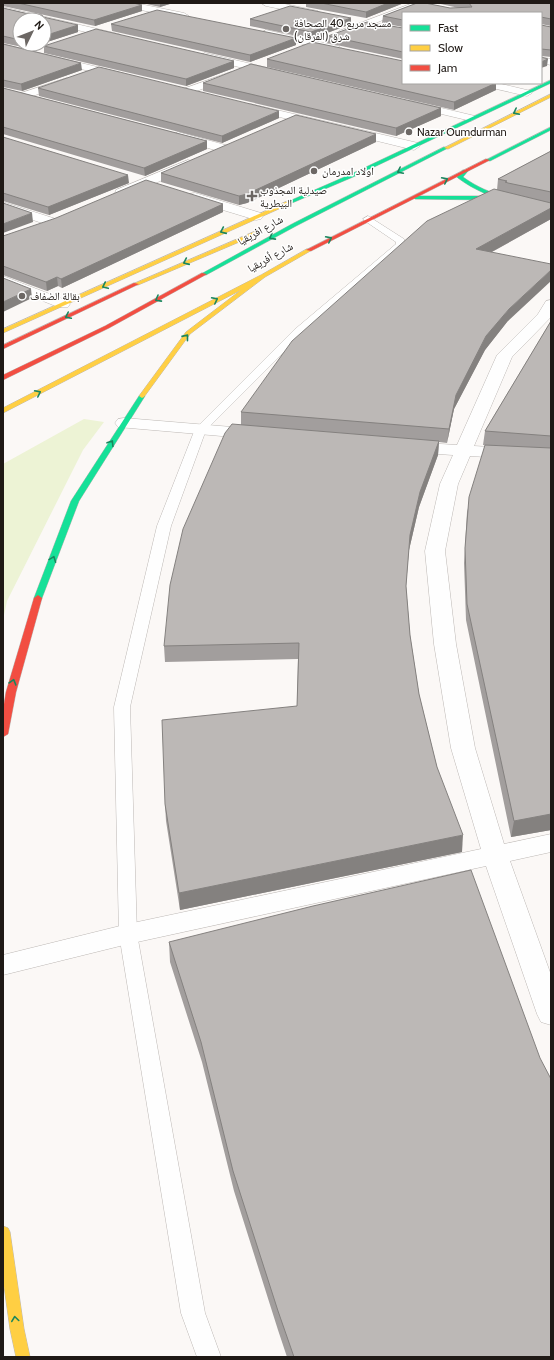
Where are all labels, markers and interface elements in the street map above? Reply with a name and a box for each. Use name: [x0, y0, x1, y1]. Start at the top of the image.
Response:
north arrow: [12, 12, 52, 52]
legend: [402, 12, 542, 84]
place label: مسجد مربع 40 الصحافة شرق (الفرقان): [294, 16, 391, 43]
text: N: [32, 18, 47, 33]
text: Fast: [438, 20, 458, 35]
marker: مسجد مربع 40 الصحافة شرق (الفرقان): [281, 24, 291, 34]
text: Slow: [438, 40, 463, 55]
text: Jam: [437, 60, 457, 75]
one-way arrow: [513, 107, 520, 115]
place label: Nazar Oumdurman: [417, 125, 507, 139]
marker: Nazar Oumdurman: [404, 127, 414, 137]
place label: اولاد امدرمان: [322, 164, 374, 178]
marker: اولاد امدرمان: [309, 166, 319, 176]
one-way arrow: [397, 166, 404, 174]
one-way arrow: [441, 178, 449, 185]
place label: صيدلية المجذوب البيطرية: [260, 183, 327, 210]
marker: صيدلية المجذوب البيطرية: [247, 191, 257, 201]
street label: شارع افريقيا: [235, 212, 285, 248]
one-way arrow: [220, 227, 227, 235]
one-way arrow: [269, 232, 276, 239]
one-way arrow: [325, 236, 333, 244]
street label: شارع أفريقيا: [245, 239, 295, 275]
one-way arrow: [183, 257, 190, 265]
one-way arrow: [101, 281, 108, 289]
place label: بقالة الضفاف: [30, 289, 80, 303]
marker: بقالة الضفاف: [17, 291, 27, 301]
one-way arrow: [155, 295, 162, 302]
one-way arrow: [210, 297, 218, 305]
one-way arrow: [64, 311, 72, 319]
one-way arrow: [181, 334, 188, 341]
one-way arrow: [33, 390, 41, 398]
one-way arrow: [106, 440, 114, 447]
one-way arrow: [48, 555, 57, 562]
one-way arrow: [8, 679, 17, 686]
one-way arrow: [11, 1316, 20, 1322]

